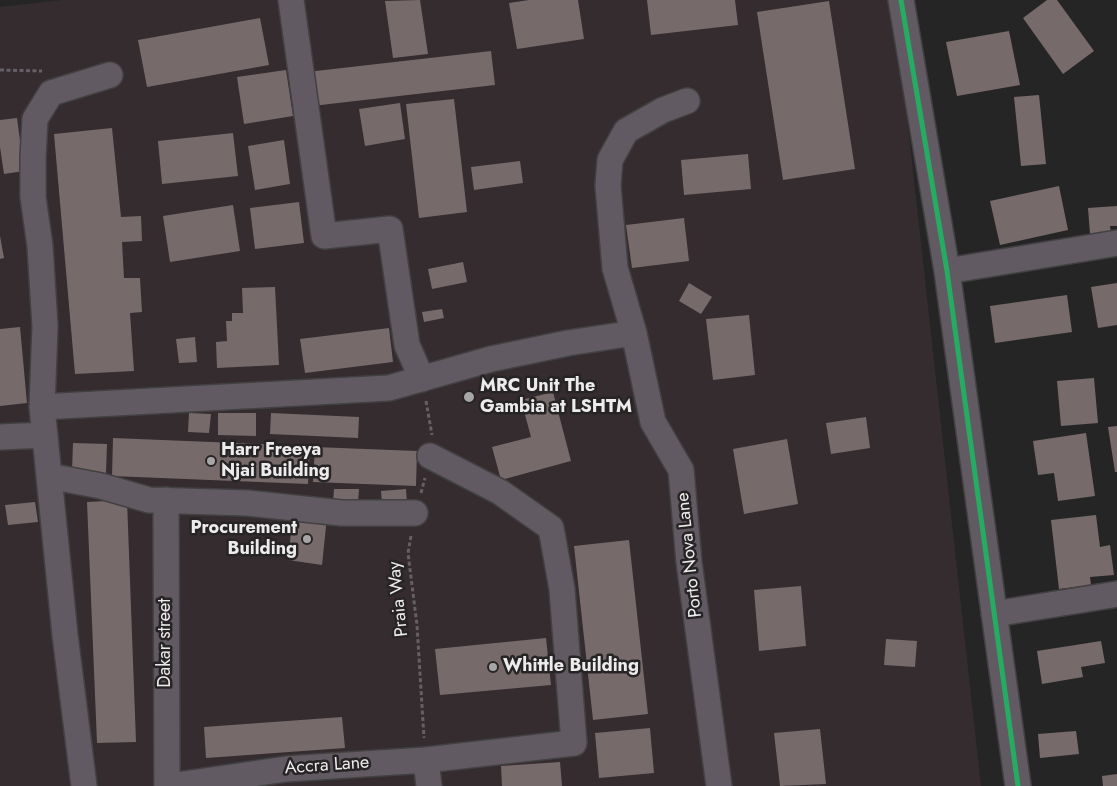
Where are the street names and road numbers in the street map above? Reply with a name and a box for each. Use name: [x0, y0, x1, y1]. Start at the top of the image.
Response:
street label: Porto Nova Lane: [673, 491, 707, 619]
street label: Praia Way: [384, 560, 414, 638]
street label: Dakar street: [155, 598, 177, 688]
street label: Accra Lane: [284, 752, 370, 780]

